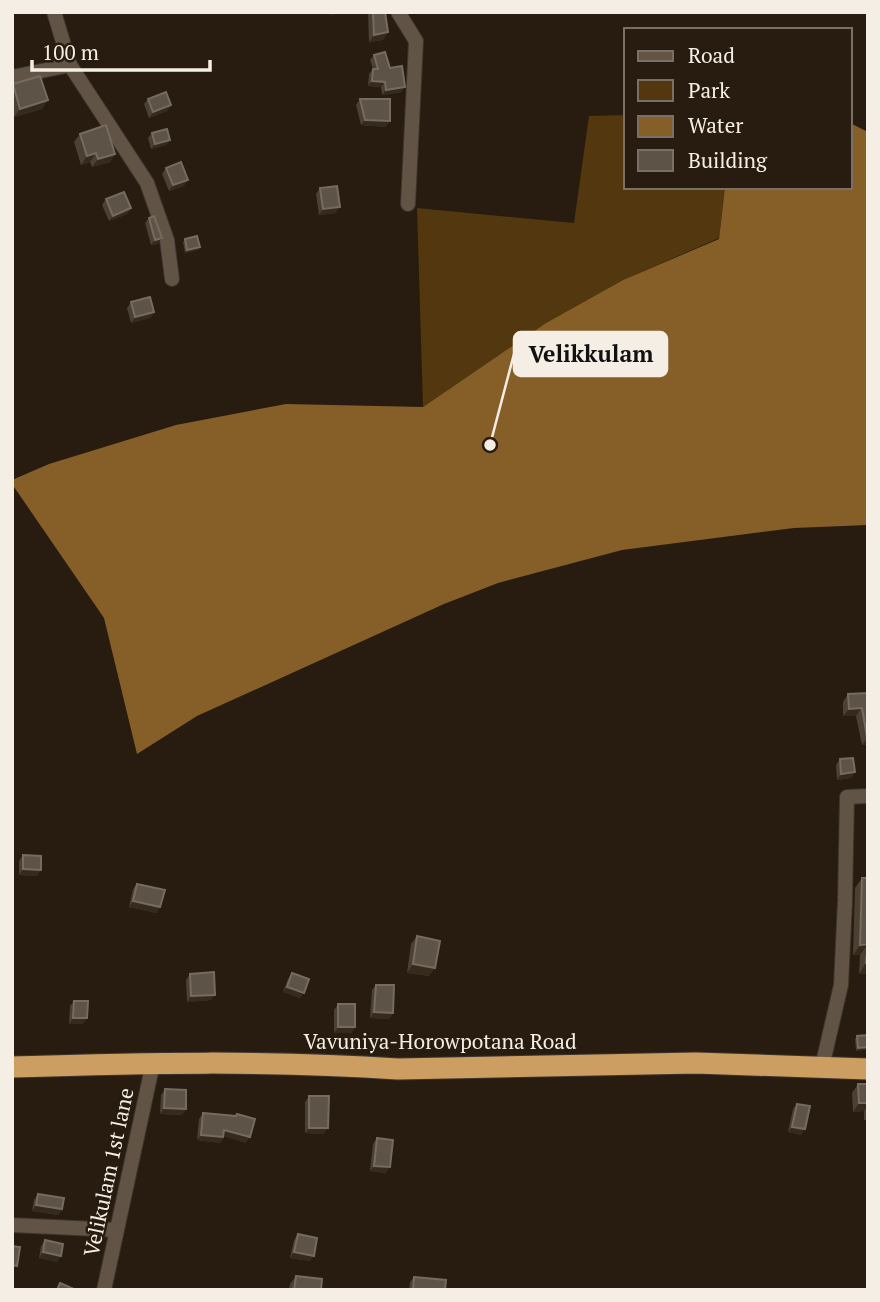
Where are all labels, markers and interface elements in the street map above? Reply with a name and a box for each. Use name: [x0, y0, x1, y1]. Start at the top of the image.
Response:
scale bar: [32, 28, 210, 72]
legend: [624, 28, 852, 189]
text: 100 m: [42, 38, 99, 66]
text: Road: [688, 41, 735, 69]
text: Park: [688, 76, 730, 104]
text: Water: [688, 111, 743, 139]
text: Building: [688, 146, 768, 174]
callout: Velikkulam: [514, 332, 667, 376]
text: Velikkulam: [528, 338, 654, 369]
street label: Vavuniya-Horowpotana Road: [303, 1027, 577, 1055]
street label: Velikulam 1st lane: [76, 1085, 140, 1259]

